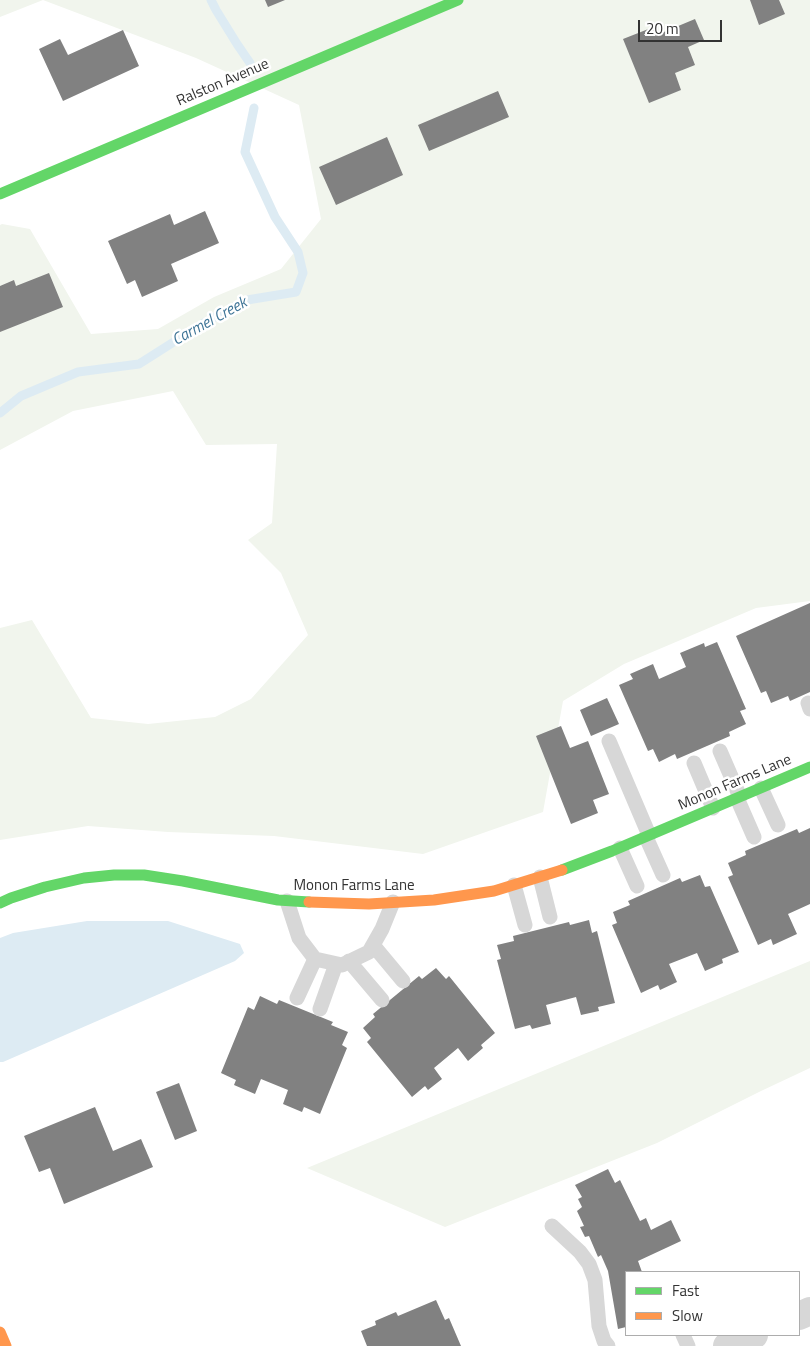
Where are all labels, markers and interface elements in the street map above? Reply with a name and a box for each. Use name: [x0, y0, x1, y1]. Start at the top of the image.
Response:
scale bar: [640, 10, 724, 42]
text: 20 m: [646, 17, 679, 40]
street label: Ralston Avenue: [174, 55, 272, 111]
water label: Carmel Creek: [169, 294, 251, 350]
street label: Monon Farms Lane: [676, 751, 794, 815]
street label: Monon Farms Lane: [293, 877, 415, 895]
legend: [625, 1271, 800, 1336]
text: Fast: [672, 1279, 699, 1302]
text: Slow: [672, 1304, 703, 1327]

